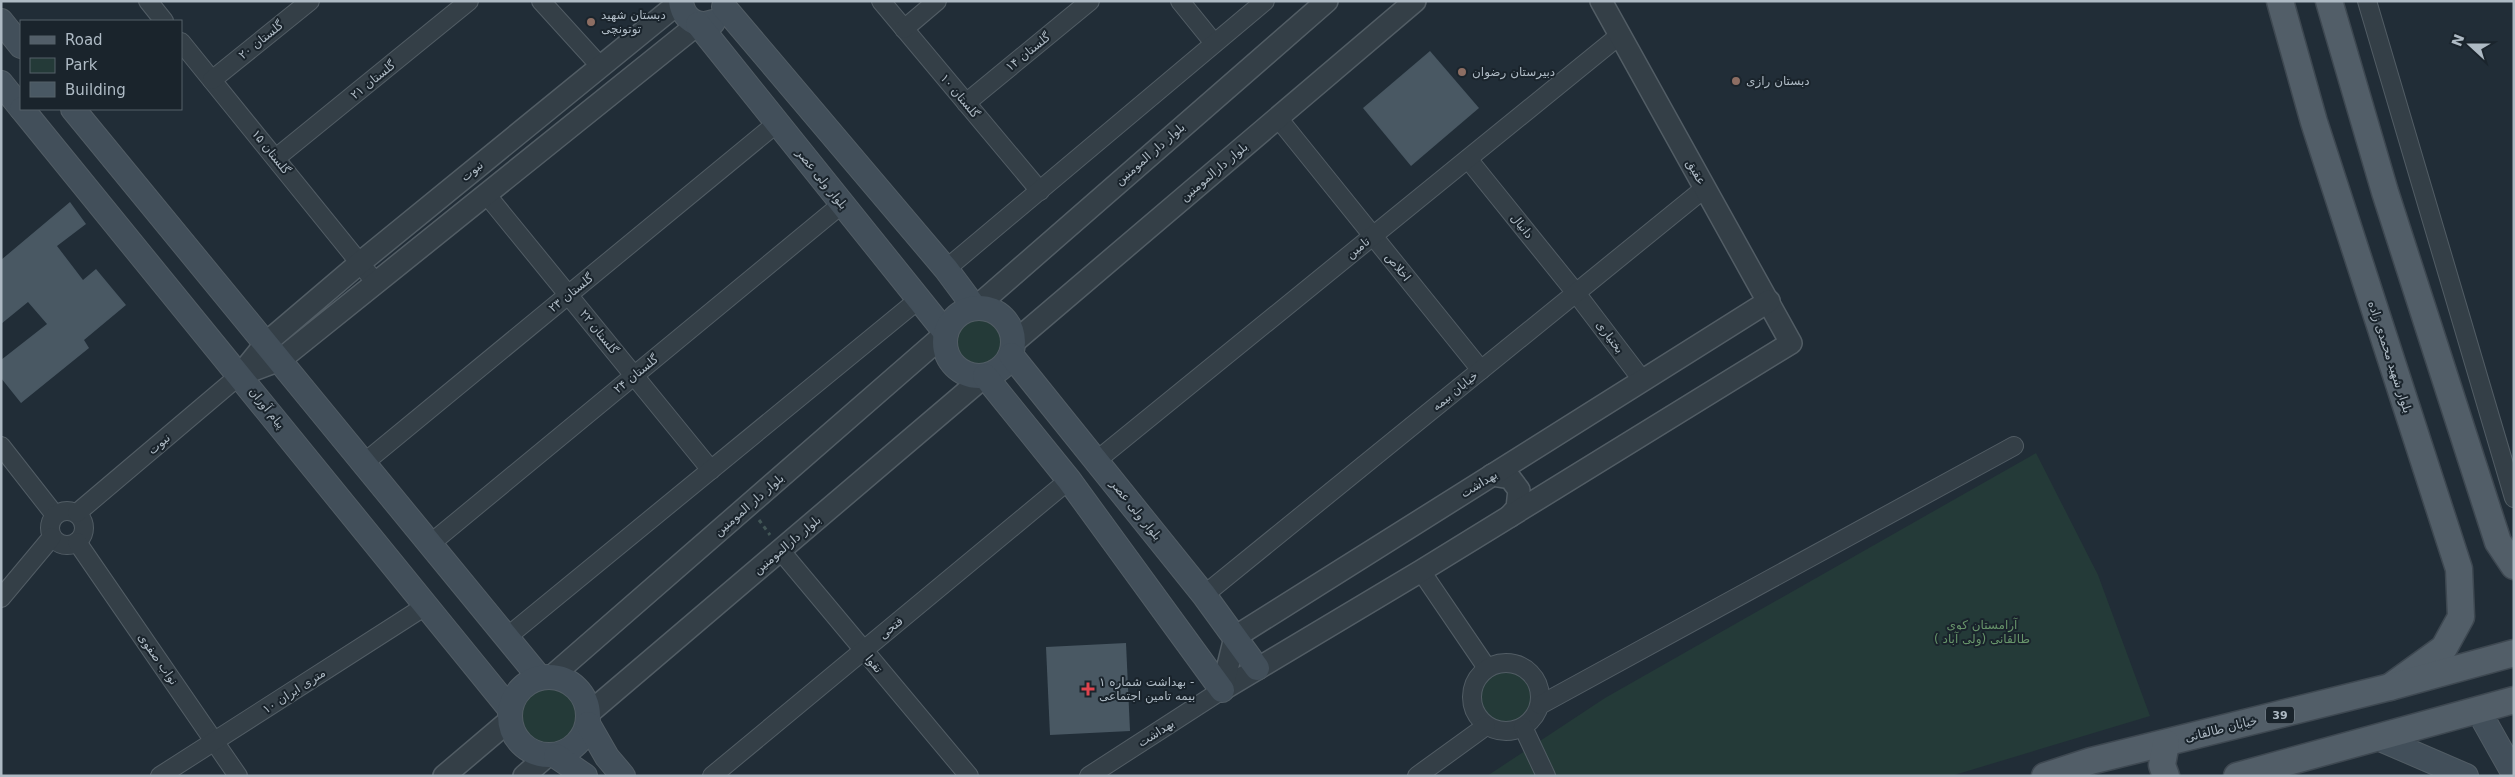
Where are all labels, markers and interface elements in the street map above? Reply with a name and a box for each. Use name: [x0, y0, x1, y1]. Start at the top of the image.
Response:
place label: دبستان شهید توتونچی: [601, 8, 666, 37]
marker: دبستان شهید توتونچی: [585, 16, 597, 28]
street label: گلستان ۲۰: [236, 18, 286, 62]
legend: [20, 20, 182, 110]
north arrow: [2445, 20, 2495, 70]
street label: گلستان ۱۴: [1003, 30, 1053, 74]
text: Road: [65, 31, 103, 49]
text: N: [2448, 32, 2467, 49]
text: Park: [65, 56, 98, 74]
street label: گلستان ۲۱: [348, 58, 398, 102]
place label: دبیرستان رضوان: [1472, 65, 1555, 80]
marker: دبیرستان رضوان: [1456, 66, 1468, 78]
street label: گلستان ۱۰: [938, 71, 983, 121]
place label: دبستان رازی: [1746, 74, 1810, 89]
marker: دبستان رازی: [1730, 75, 1742, 87]
text: Building: [65, 81, 126, 99]
street label: بلوار دار المومنین: [1112, 120, 1188, 189]
street label: گلستان ۱۵: [249, 127, 293, 177]
street label: بلوار دارالمومنین: [1177, 140, 1251, 205]
street label: بلوار ولی عصر: [792, 145, 851, 213]
street label: عقیق: [1682, 157, 1709, 188]
street label: نبوت: [458, 158, 487, 185]
street label: دانیال: [1508, 211, 1536, 241]
street label: تامین: [1343, 234, 1373, 262]
street label: اخلاص: [1382, 250, 1414, 285]
street label: گلستان ۲۳: [546, 271, 596, 315]
street label: بلوار شهید محمدی زاده: [2364, 299, 2415, 415]
street label: گلستان ۲۲: [577, 307, 621, 357]
street label: بختیاری: [1592, 318, 1627, 357]
street label: گلستان ۲۴: [611, 352, 661, 396]
street label: خیابان بیمه: [1429, 368, 1481, 414]
street label: پیام آوران: [245, 384, 289, 432]
street label: نبوت: [145, 431, 174, 458]
street label: بهداشت: [1458, 467, 1500, 501]
street label: بلوار دار المومنین: [711, 471, 787, 540]
street label: بلوار ولی عصر: [1106, 476, 1165, 544]
street label: بلوار دارالمومنین: [750, 513, 824, 578]
street label: فتحی: [876, 614, 906, 642]
park label: آرامستان کوی طالقانی (ولی آباد ): [1934, 617, 2030, 647]
street label: نواب صفوی: [134, 630, 181, 688]
street label: تقوا: [862, 652, 885, 676]
street label: ۱۰ متری ایران: [260, 666, 329, 717]
place label: بهداشت شماره ۱ - بیمه تامین اجتماعی: [1099, 675, 1195, 704]
marker: بهداشت شماره ۱ - بیمه تامین اجتماعی: [1081, 682, 1095, 696]
road number: 39: [2266, 706, 2294, 724]
street label: خیابان طالقانی: [2183, 713, 2259, 745]
street label: بهداشت: [1135, 716, 1177, 750]

